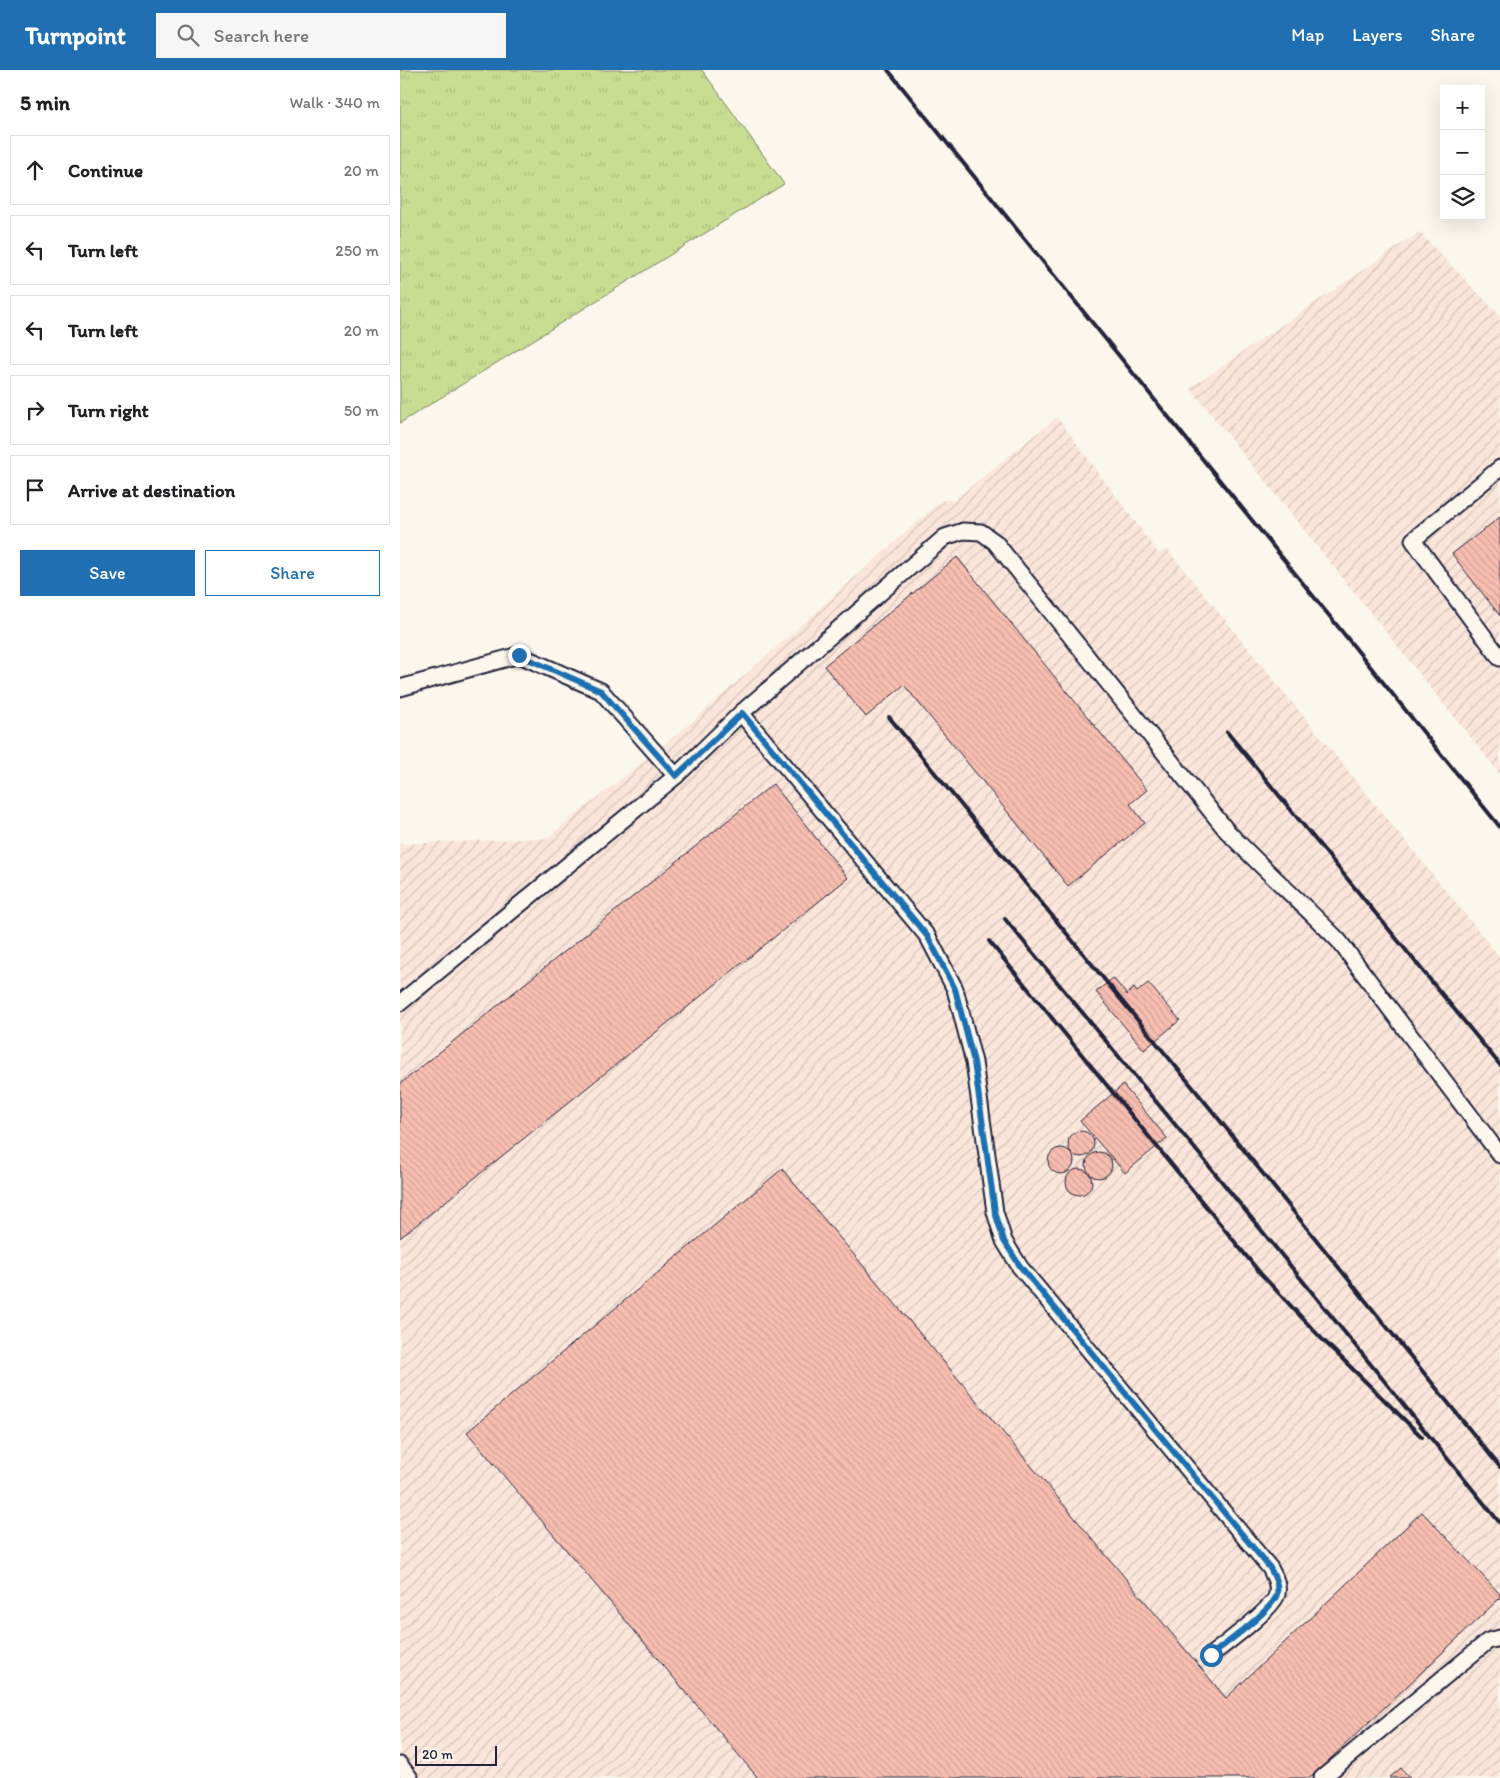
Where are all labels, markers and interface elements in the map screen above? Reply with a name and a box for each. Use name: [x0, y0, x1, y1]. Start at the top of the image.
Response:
search box: [156, 13, 506, 58]
text: Turnpoint: [25, 21, 126, 50]
icon: search: [174, 21, 202, 49]
text: Search here: [214, 24, 309, 47]
text: Map: [1291, 24, 1324, 46]
text: Layers: [1352, 24, 1402, 46]
text: Share: [1430, 24, 1475, 46]
map controls: [1440, 85, 1485, 220]
button: +: [1440, 85, 1485, 130]
text: 5 min: [20, 90, 70, 115]
text: Walk · 340 m: [290, 93, 380, 112]
button: −: [1440, 130, 1485, 175]
icon: ahead: [21, 156, 49, 184]
text: Continue: [68, 159, 143, 182]
text: 20 m: [344, 161, 379, 180]
button: layers: [1440, 175, 1485, 220]
icon: left: [21, 236, 49, 264]
text: Turn left: [68, 239, 138, 262]
text: 250 m: [335, 241, 379, 260]
icon: left: [21, 316, 49, 344]
text: Turn left: [68, 319, 138, 342]
text: 20 m: [344, 321, 379, 340]
icon: right: [21, 396, 49, 424]
text: Turn right: [68, 399, 149, 422]
text: 50 m: [344, 401, 379, 420]
icon: arrive: [21, 476, 49, 504]
text: Arrive at destination: [68, 479, 235, 502]
button: Save: [20, 550, 195, 596]
button: Share: [205, 550, 380, 596]
route end: [508, 644, 531, 667]
route start: [1200, 1644, 1223, 1667]
scale bar: [415, 1743, 498, 1766]
text: 20 m: [422, 1746, 453, 1763]

